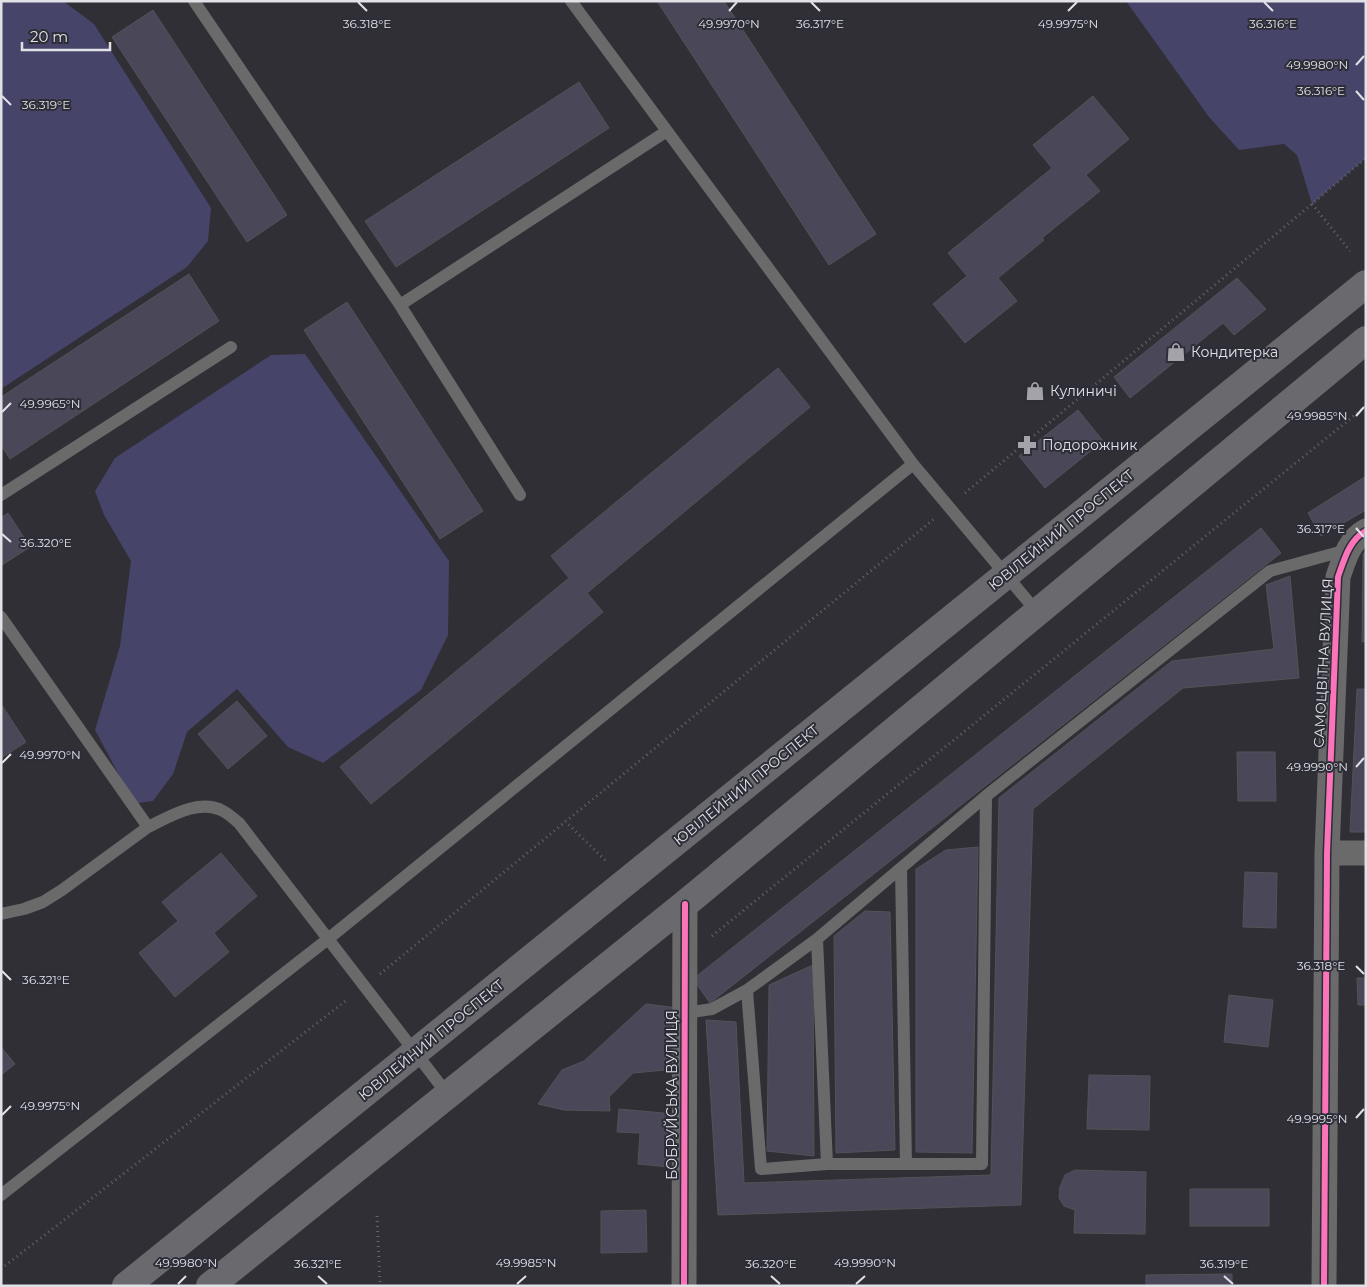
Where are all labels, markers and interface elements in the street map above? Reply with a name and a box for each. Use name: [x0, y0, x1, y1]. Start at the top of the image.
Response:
text: 36.318°E: [343, 16, 391, 31]
text: 49.9970°N: [698, 16, 760, 31]
text: 36.317°E: [796, 16, 844, 31]
text: 49.9975°N: [1038, 16, 1098, 31]
text: 36.316°E: [1249, 16, 1297, 31]
scale bar: [22, 20, 110, 52]
text: 20 m: [30, 27, 68, 46]
text: 49.9980°N: [1286, 57, 1348, 72]
text: 36.316°E: [1297, 83, 1345, 98]
text: 36.319°E: [22, 97, 70, 112]
shop icon: Кондитерка: [1165, 341, 1187, 363]
place label: Кондитерка: [1191, 343, 1278, 361]
shop icon: Кулиничі: [1024, 380, 1046, 402]
place label: Кулиничі: [1050, 382, 1117, 400]
text: 49.9965°N: [20, 396, 80, 411]
text: 49.9985°N: [1286, 408, 1348, 423]
pharmacy icon: Подорожник: [1016, 434, 1038, 456]
place label: Подорожник: [1042, 436, 1137, 454]
street label: ЮВІЛЕЙНИЙ ПРОСПЕКТ: [985, 465, 1138, 594]
text: 36.317°E: [1297, 521, 1345, 536]
text: 36.320°E: [20, 535, 72, 550]
street label: САМОЦВІТНА ВУЛИЦЯ: [1310, 578, 1336, 748]
street label: ЮВІЛЕЙНИЙ ПРОСПЕКТ: [670, 720, 823, 849]
text: 49.9970°N: [19, 747, 81, 762]
text: 49.9990°N: [1286, 759, 1348, 774]
text: 36.318°E: [1297, 958, 1345, 973]
text: 36.321°E: [22, 972, 70, 987]
street label: ЮВІЛЕЙНИЙ ПРОСПЕКТ: [355, 975, 508, 1104]
street label: БОБРУЙСЬКА ВУЛИЦЯ: [663, 1010, 681, 1180]
text: 49.9975°N: [20, 1098, 80, 1113]
text: 49.9995°N: [1287, 1111, 1347, 1126]
text: 49.9980°N: [155, 1255, 217, 1270]
text: 49.9985°N: [495, 1255, 557, 1270]
text: 49.9990°N: [834, 1255, 896, 1270]
text: 36.321°E: [294, 1256, 342, 1271]
text: 36.320°E: [745, 1256, 797, 1271]
text: 36.319°E: [1200, 1256, 1248, 1271]

